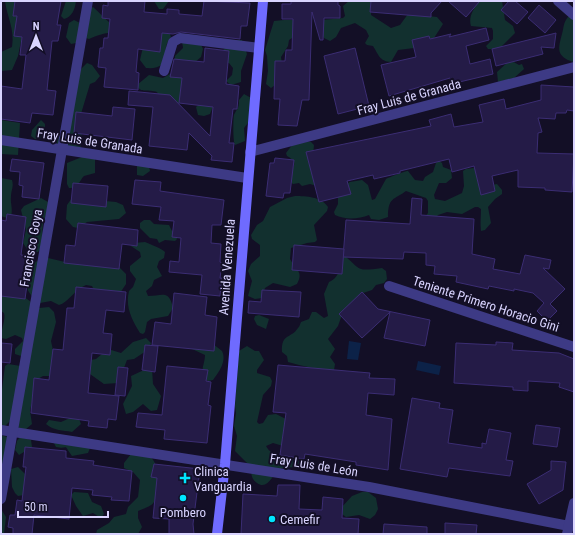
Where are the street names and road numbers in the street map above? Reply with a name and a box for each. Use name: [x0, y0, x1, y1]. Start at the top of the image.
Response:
street label: Fray Luis de Granada: [356, 76, 462, 118]
street label: Fray Luis de Granada: [36, 125, 144, 157]
street label: Francisco Goya: [17, 208, 45, 288]
street label: Avenida Venezuela: [216, 218, 238, 316]
street label: Teniente Primero Horacio Gini: [411, 273, 561, 335]
street label: Fray Luis de León: [269, 451, 359, 479]

